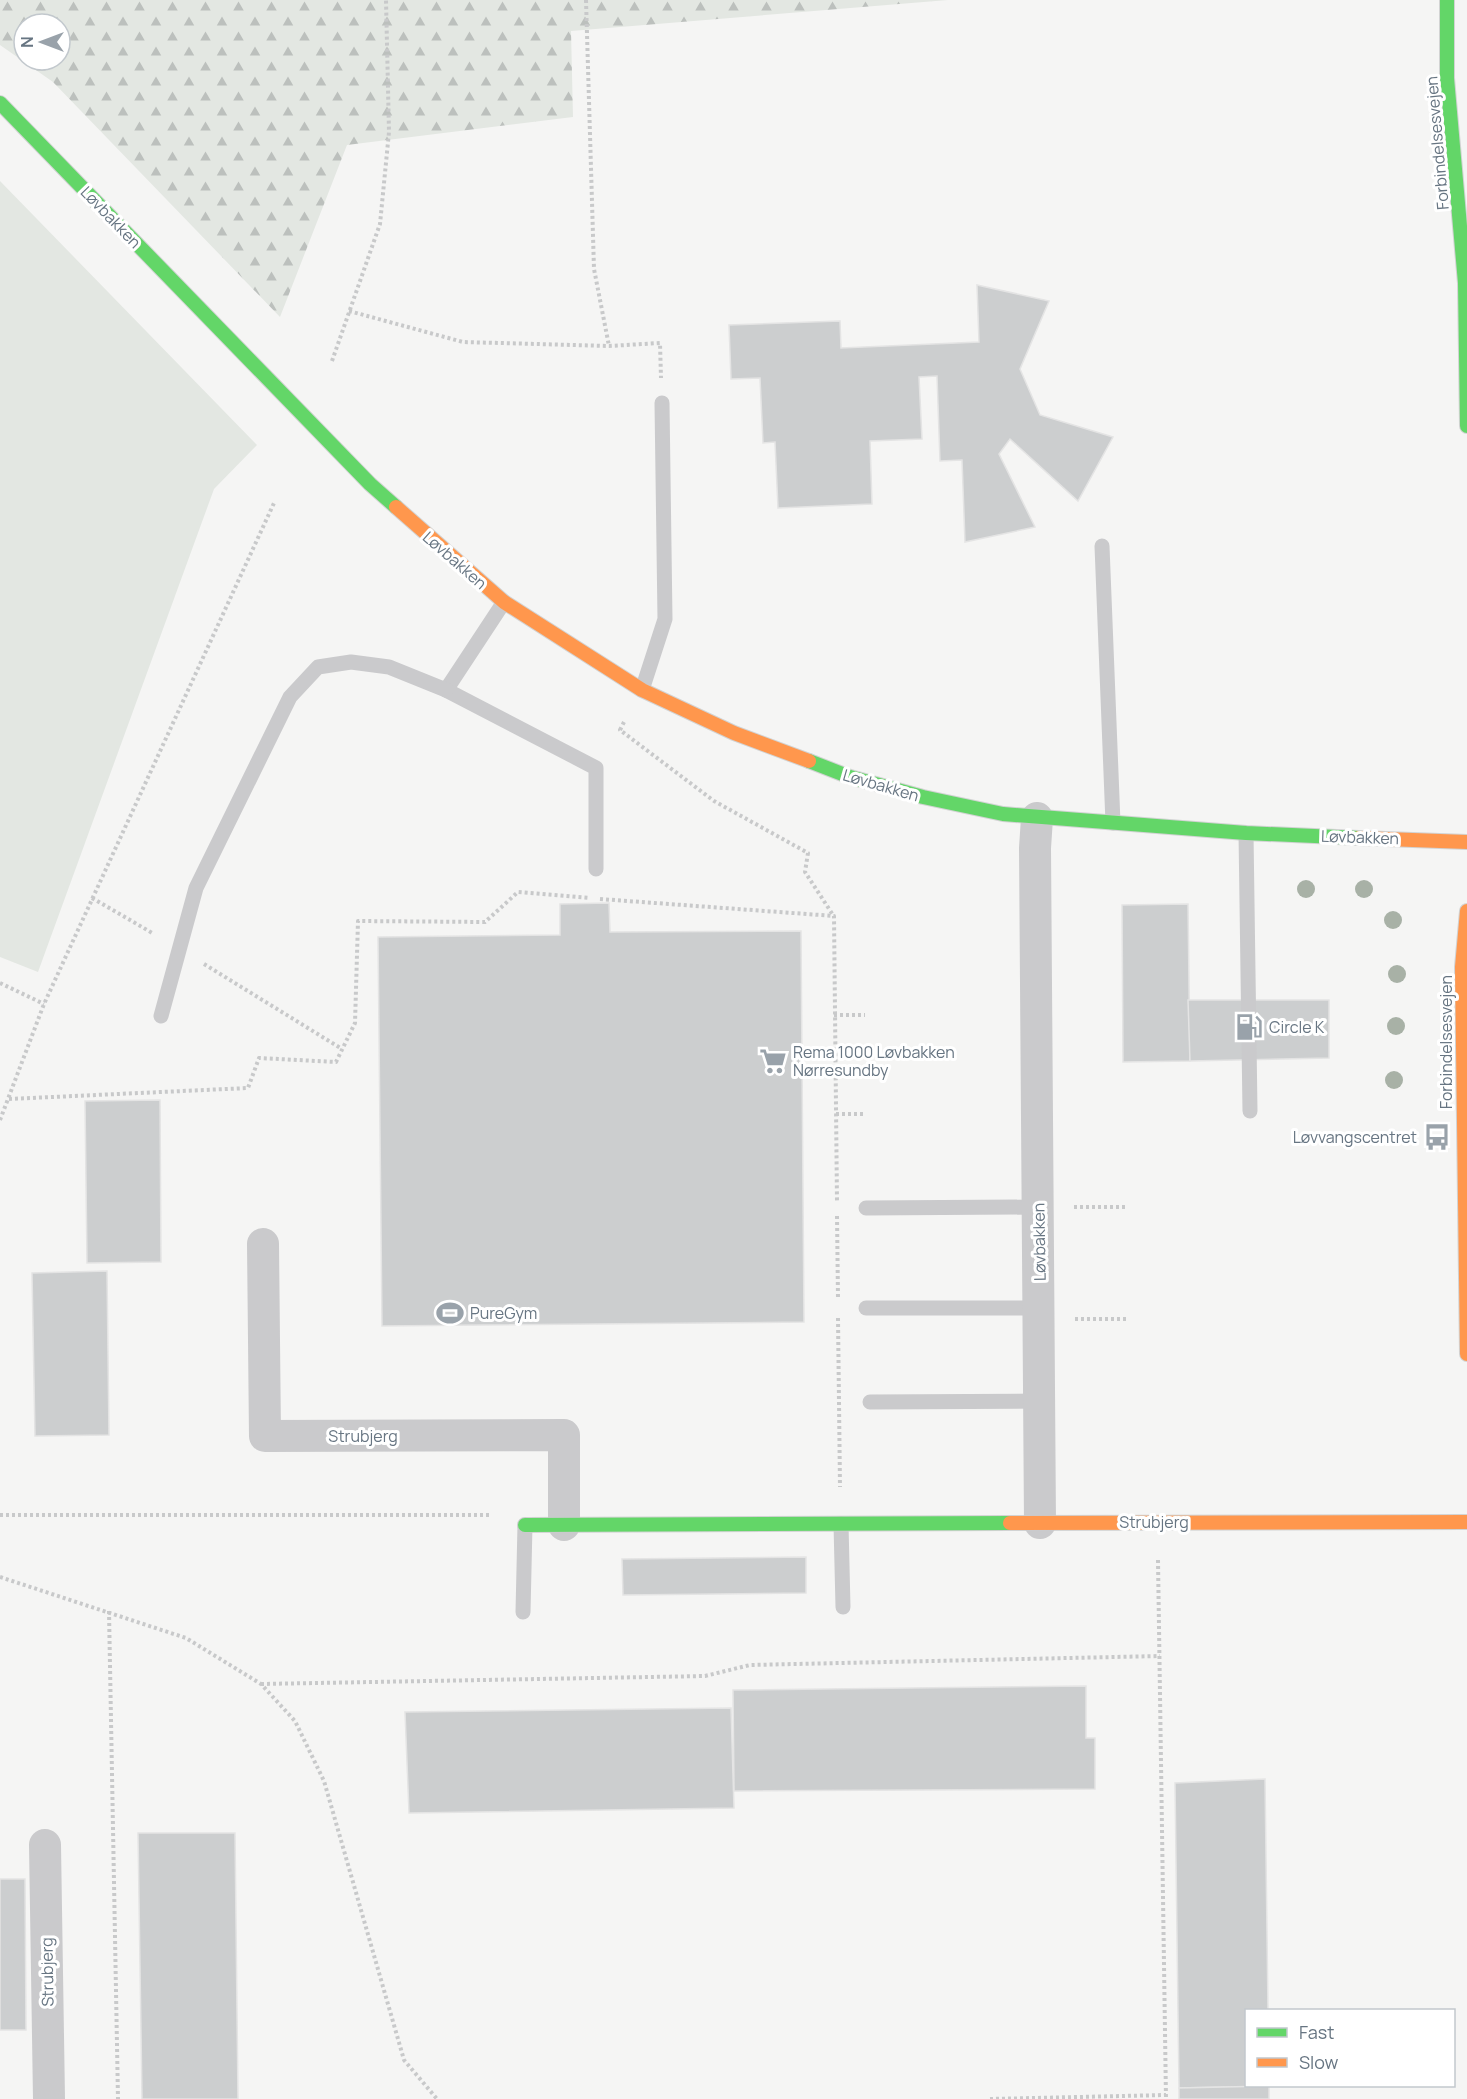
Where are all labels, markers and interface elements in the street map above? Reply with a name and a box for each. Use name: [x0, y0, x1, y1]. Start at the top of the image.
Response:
north arrow: [12, 12, 72, 72]
text: N: [16, 36, 38, 48]
street label: Forbindelsesvejen: [1420, 75, 1454, 211]
street label: Løvbakken: [76, 181, 146, 253]
street label: Løvbakken: [418, 526, 492, 594]
street label: Løvbakken: [840, 764, 922, 806]
street label: Løvbakken: [1321, 825, 1399, 849]
street label: Forbindelsesvejen: [1435, 975, 1457, 1109]
fuel station icon: Circle K: [1234, 1012, 1264, 1042]
place label: Circle K: [1269, 1016, 1325, 1038]
place label: Rema 1000 Løvbakken Nørresundby: [793, 1041, 955, 1081]
supermarket icon: Rema 1000 Løvbakken Nørresundby: [758, 1046, 788, 1076]
bus stop icon: Løvvangscentret: [1422, 1122, 1452, 1152]
place label: Løvvangscentret: [1293, 1126, 1417, 1148]
street label: Løvbakken: [1027, 1203, 1051, 1281]
sports icon: PureGym: [435, 1298, 465, 1328]
place label: PureGym: [470, 1302, 537, 1324]
street label: Strubjerg: [328, 1425, 398, 1447]
street label: Strubjerg: [1119, 1511, 1189, 1533]
street label: Strubjerg: [35, 1937, 59, 2007]
legend: [1245, 2009, 1455, 2087]
text: Fast: [1299, 2020, 1334, 2044]
text: Slow: [1299, 2050, 1339, 2074]

